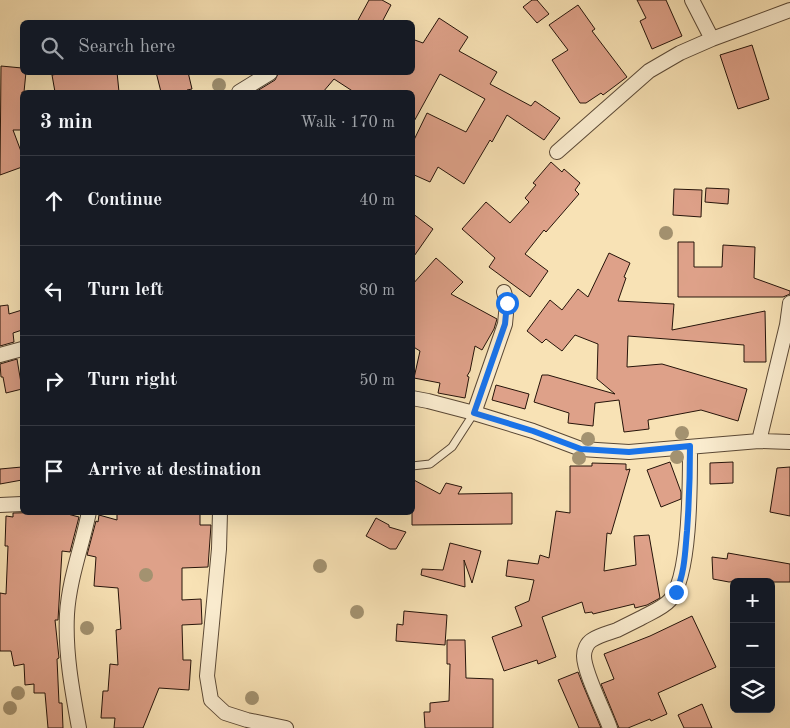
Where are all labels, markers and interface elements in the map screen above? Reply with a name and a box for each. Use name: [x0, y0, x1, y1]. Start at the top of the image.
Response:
search box: [20, 20, 415, 75]
icon: search: [38, 34, 66, 62]
text: Search here: [78, 38, 175, 57]
text: 3 min: [40, 112, 93, 133]
text: Walk · 170 m: [300, 115, 395, 131]
icon: ahead: [40, 187, 68, 215]
text: Continue: [87, 191, 162, 210]
text: 40 m: [359, 193, 395, 209]
icon: left: [40, 277, 68, 305]
text: Turn left: [87, 281, 164, 300]
text: 80 m: [359, 283, 395, 299]
route start: [496, 292, 519, 315]
icon: right: [40, 367, 68, 395]
text: Turn right: [87, 371, 177, 390]
text: 50 m: [359, 373, 395, 389]
icon: arrive: [40, 457, 68, 485]
text: Arrive at destination: [87, 461, 261, 480]
map controls: [730, 578, 775, 713]
button: +: [730, 578, 775, 623]
route end: [665, 581, 688, 604]
button: −: [730, 623, 775, 668]
button: layers: [730, 668, 775, 713]

